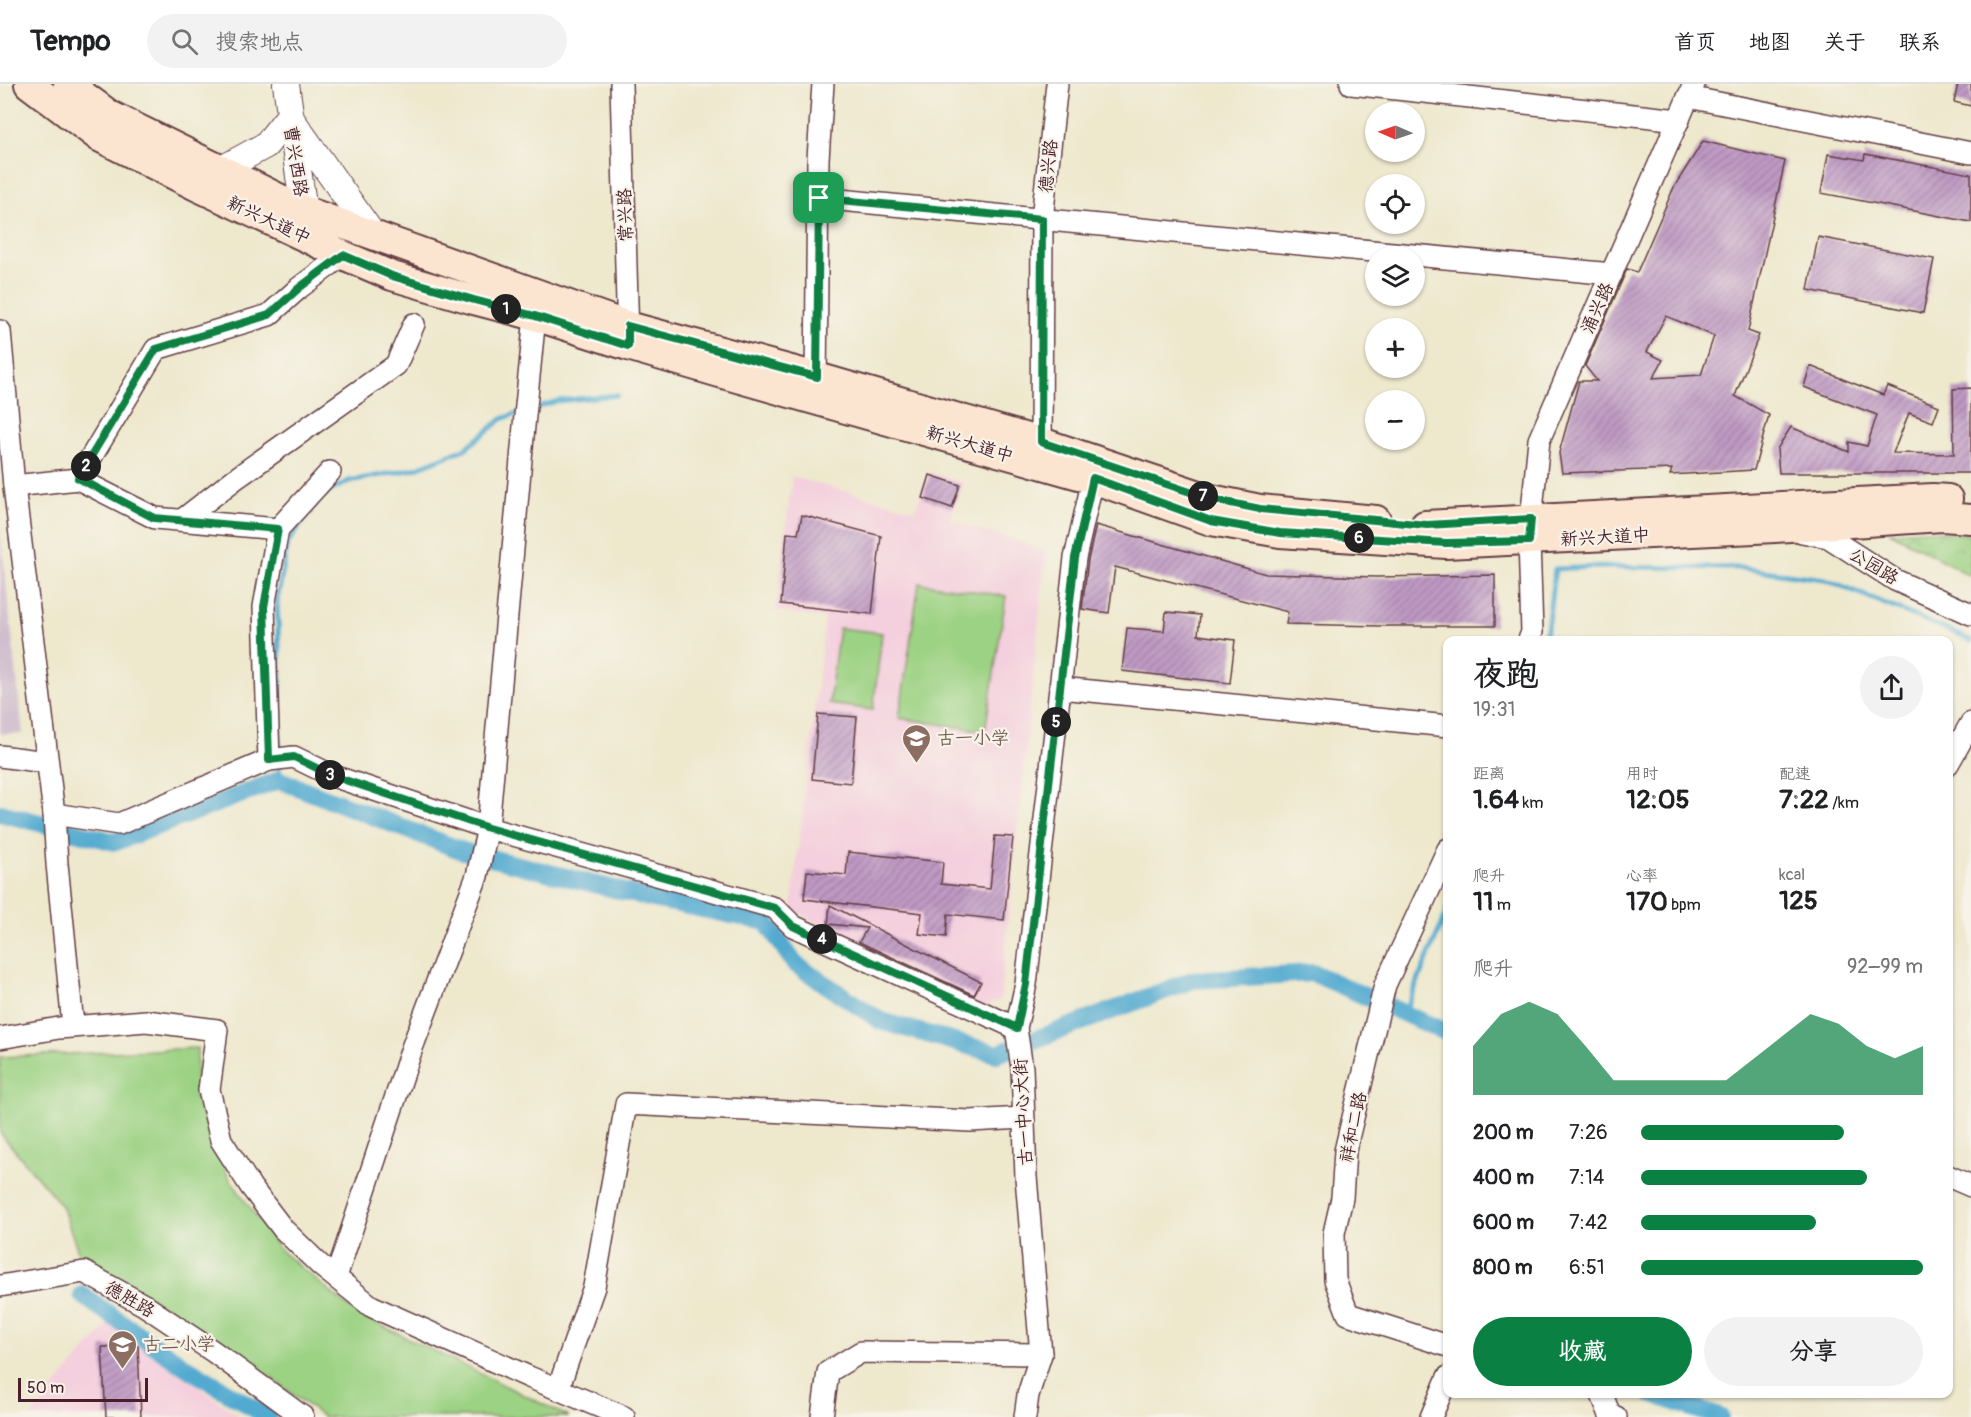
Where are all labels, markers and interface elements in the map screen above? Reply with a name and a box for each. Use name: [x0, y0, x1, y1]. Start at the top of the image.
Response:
search box: [147, 14, 567, 68]
text: Tempo: [30, 24, 111, 59]
icon: search: [168, 25, 201, 58]
text: 搜索地点: [216, 28, 304, 56]
text: 首页: [1674, 29, 1716, 56]
text: 地图: [1749, 29, 1791, 56]
text: 关于: [1824, 29, 1866, 56]
text: 联系: [1899, 29, 1941, 56]
north arrow: [1365, 102, 1425, 162]
map controls: [1365, 102, 1425, 450]
street label: 曹兴西路: [279, 124, 312, 198]
street label: 德兴路: [1034, 138, 1063, 194]
pin: [793, 172, 844, 223]
button: locate: [1365, 174, 1425, 234]
icon: arrive: [802, 181, 835, 214]
street label: 常兴路: [613, 188, 638, 242]
street label: 新兴大道中: [223, 191, 314, 250]
button: layers: [1365, 246, 1425, 306]
street label: 涌兴路: [1576, 279, 1619, 338]
pin: 1: [491, 294, 521, 324]
text: 1: [503, 299, 509, 319]
button: +: [1365, 318, 1425, 378]
button: −: [1365, 390, 1425, 450]
street label: 新兴大道中: [923, 421, 1016, 468]
pin: 2: [71, 451, 101, 481]
text: 2: [82, 456, 90, 476]
pin: 7: [1188, 481, 1218, 511]
text: 7: [1199, 486, 1207, 506]
pin: 6: [1344, 523, 1374, 553]
street label: 新兴大道中: [1559, 524, 1651, 551]
text: 6: [1354, 528, 1364, 548]
street label: 公园路: [1845, 543, 1903, 590]
text: 夜跑: [1473, 654, 1539, 695]
button: share: [1860, 656, 1923, 719]
text: 19:31: [1473, 697, 1515, 722]
pin: 5: [1041, 707, 1071, 737]
text: 5: [1052, 712, 1060, 732]
school or university icon: 古一小学: [900, 722, 932, 764]
place label: 古一小学: [937, 727, 1009, 750]
pin: 3: [315, 760, 345, 790]
text: 距离: [1473, 764, 1505, 784]
text: 用时: [1626, 764, 1658, 784]
text: 配速: [1779, 764, 1811, 784]
text: 3: [326, 765, 334, 785]
text: 1.64: [1473, 784, 1519, 816]
text: 12:05: [1626, 784, 1690, 816]
text: 7:22: [1779, 784, 1829, 816]
text: km: [1519, 793, 1543, 813]
text: /km: [1829, 793, 1859, 813]
text: kcal: [1779, 865, 1805, 885]
text: 爬升: [1473, 866, 1505, 886]
text: 心率: [1626, 866, 1658, 886]
text: 125: [1779, 885, 1818, 917]
text: 11: [1473, 886, 1493, 918]
text: 170: [1626, 886, 1668, 918]
text: m: [1493, 895, 1511, 915]
text: bpm: [1668, 895, 1701, 915]
pin: 4: [807, 924, 837, 954]
text: 4: [817, 929, 827, 949]
text: 92–99 m: [1847, 954, 1923, 979]
text: 爬升: [1473, 956, 1513, 981]
street label: 古一中心大街: [1009, 1057, 1038, 1167]
street label: 祥和二路: [1335, 1089, 1372, 1165]
text: 200 m: [1473, 1120, 1534, 1145]
text: 7:26: [1569, 1120, 1608, 1145]
text: 400 m: [1473, 1165, 1534, 1190]
text: 7:14: [1569, 1165, 1604, 1190]
text: 600 m: [1473, 1210, 1534, 1235]
text: 7:42: [1569, 1210, 1608, 1235]
text: 800 m: [1473, 1255, 1533, 1280]
text: 6:51: [1569, 1255, 1605, 1280]
street label: 德胜路: [101, 1276, 159, 1323]
button: 收藏: [1473, 1317, 1692, 1386]
button: 分享: [1704, 1317, 1923, 1386]
school or university icon: 古二小学: [106, 1328, 138, 1370]
place label: 古二小学: [143, 1333, 215, 1356]
scale bar: [18, 1375, 148, 1402]
text: 50 m: [27, 1378, 64, 1398]

